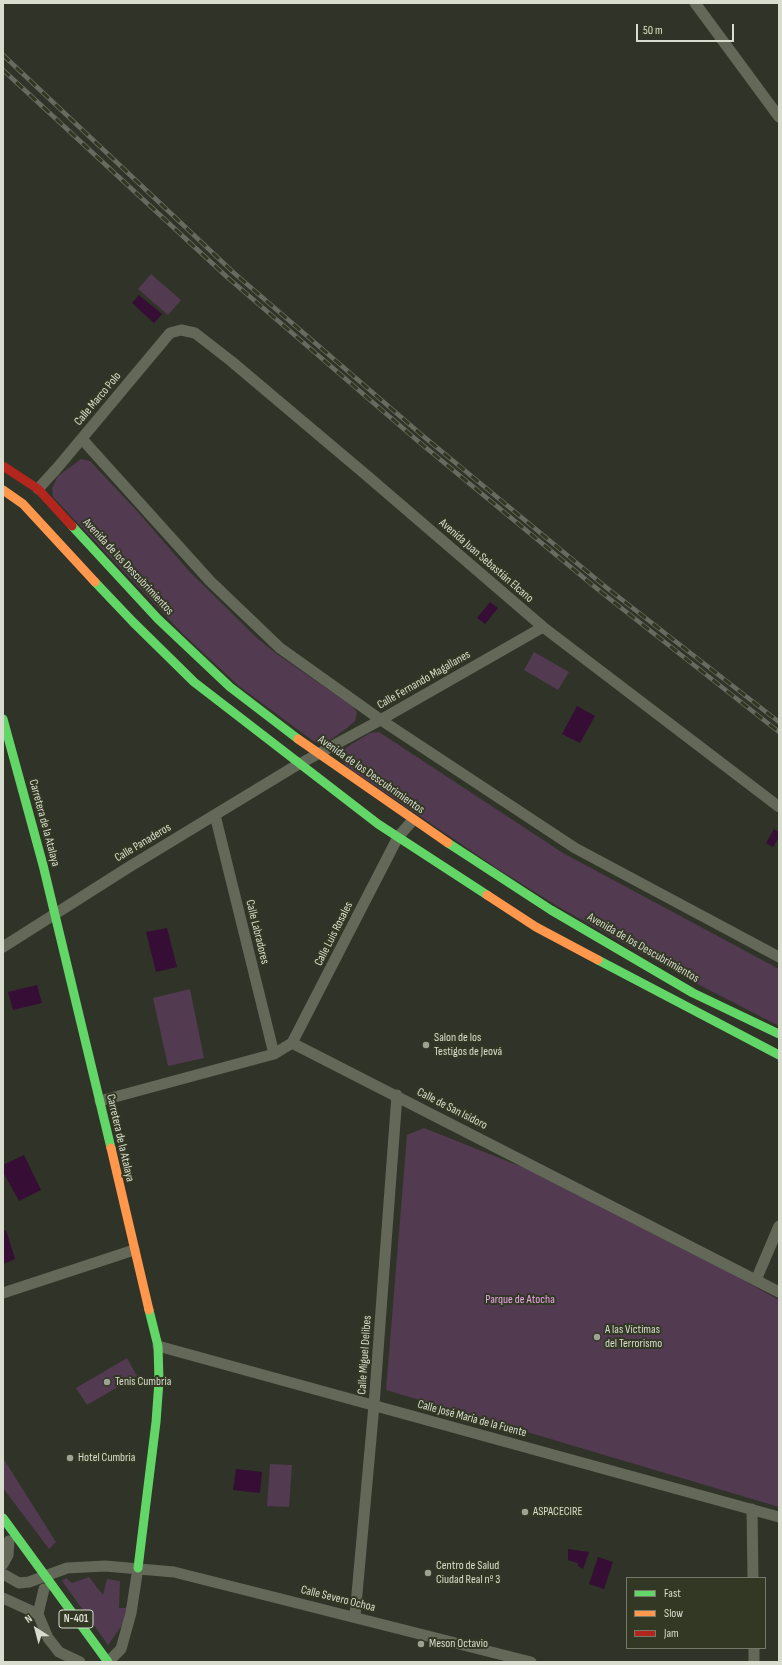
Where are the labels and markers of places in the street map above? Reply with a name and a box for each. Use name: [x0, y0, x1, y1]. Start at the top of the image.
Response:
place label: Salon de los Testigos de Jeová: [434, 1031, 502, 1059]
marker: Salon de los Testigos de Jeová: [421, 1040, 431, 1050]
place label: A las Víctimas del Terrorismo: [605, 1323, 662, 1351]
marker: A las Víctimas del Terrorismo: [592, 1332, 602, 1342]
place label: Tenis Cumbria: [115, 1375, 171, 1389]
marker: Tenis Cumbria: [102, 1377, 112, 1387]
place label: Hotel Cumbria: [78, 1451, 135, 1465]
marker: Hotel Cumbria: [65, 1453, 75, 1463]
place label: ASPACECIRE: [533, 1505, 582, 1519]
marker: ASPACECIRE: [520, 1507, 530, 1517]
place label: Centro de Salud Ciudad Real nº 3: [436, 1559, 500, 1587]
marker: Centro de Salud Ciudad Real nº 3: [423, 1568, 433, 1578]
place label: Meson Octavio: [429, 1637, 488, 1651]
marker: Meson Octavio: [416, 1639, 426, 1649]

